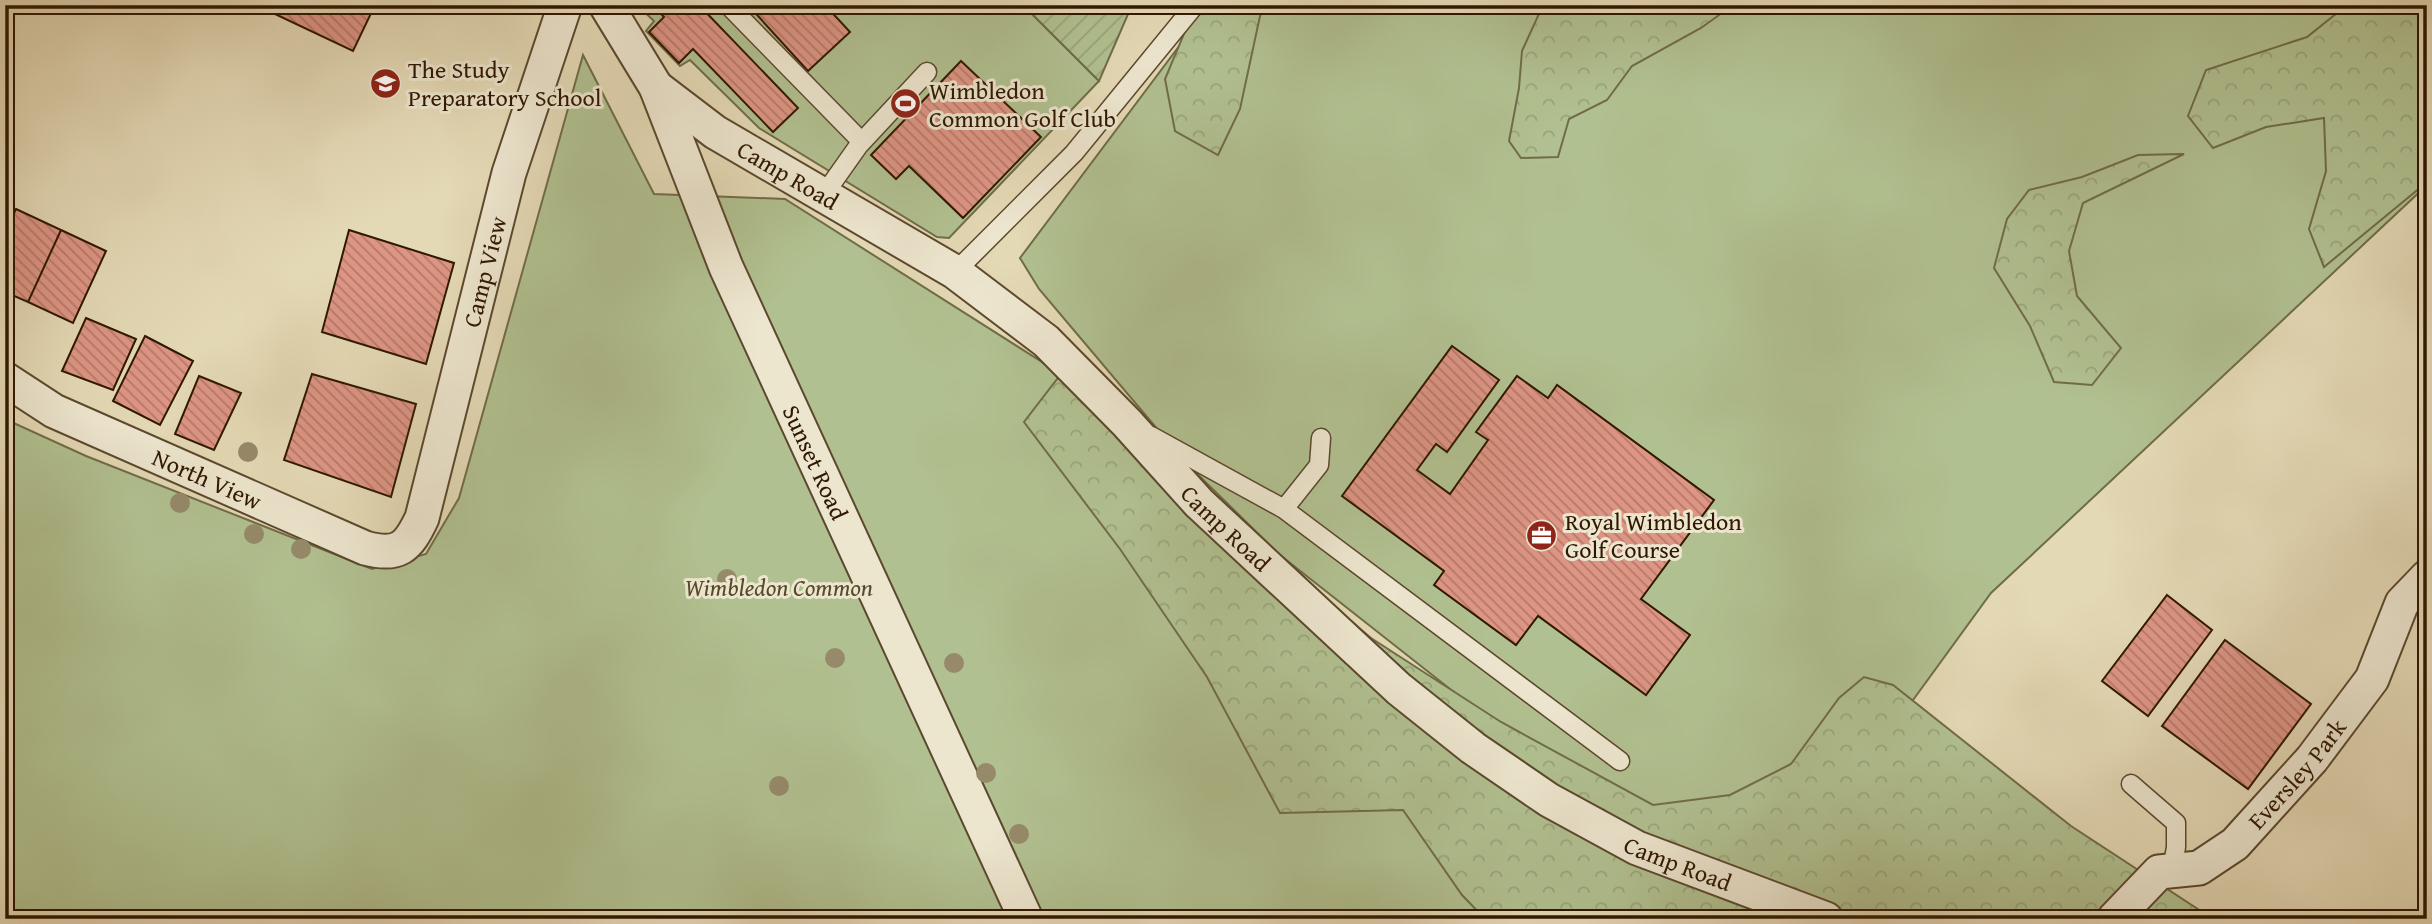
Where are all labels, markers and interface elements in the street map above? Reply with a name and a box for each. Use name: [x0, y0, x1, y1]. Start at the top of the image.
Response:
place label: The Study Preparatory School: [408, 52, 602, 115]
school or university icon: The Study Preparatory School: [368, 66, 402, 100]
place label: Wimbledon Common Golf Club: [929, 73, 1116, 136]
sports icon: Wimbledon Common Golf Club: [889, 87, 923, 121]
street label: Camp Road: [731, 131, 846, 218]
street label: Camp View: [453, 213, 515, 331]
street label: Sunset Road: [774, 399, 857, 526]
street label: North View: [147, 439, 267, 518]
street label: Camp Road: [1173, 477, 1279, 579]
place label: Royal Wimbledon Golf Course: [1565, 504, 1742, 567]
office icon: Royal Wimbledon Golf Course: [1525, 518, 1559, 552]
park label: Wimbledon Common: [685, 570, 873, 605]
street label: Eversley Park: [2239, 711, 2354, 837]
street label: Camp Road: [1618, 827, 1737, 900]

